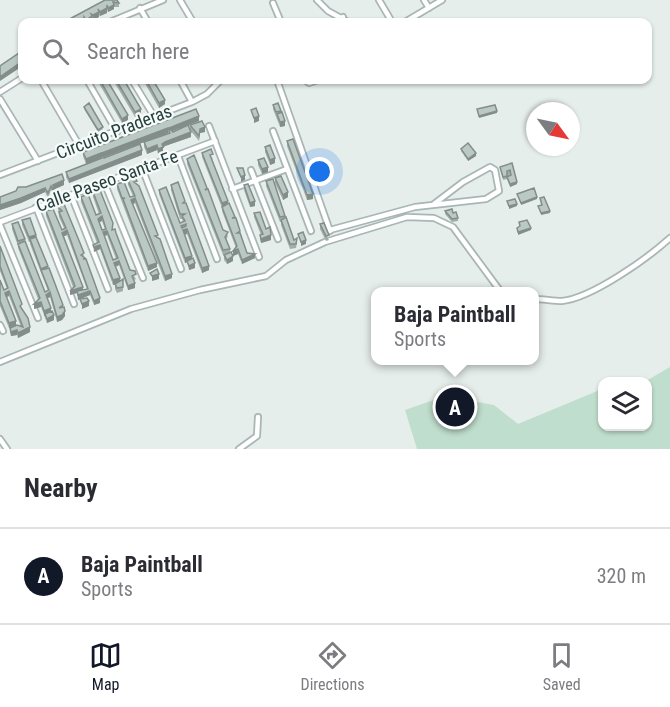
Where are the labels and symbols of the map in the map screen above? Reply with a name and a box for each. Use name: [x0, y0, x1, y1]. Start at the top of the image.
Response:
street label: Circuito Praderas: [53, 100, 175, 163]
north arrow: [526, 102, 580, 156]
street label: Calle Paseo Santa Fe: [33, 145, 181, 216]
your location: [305, 157, 334, 186]
pin: A: [436, 384, 474, 430]

